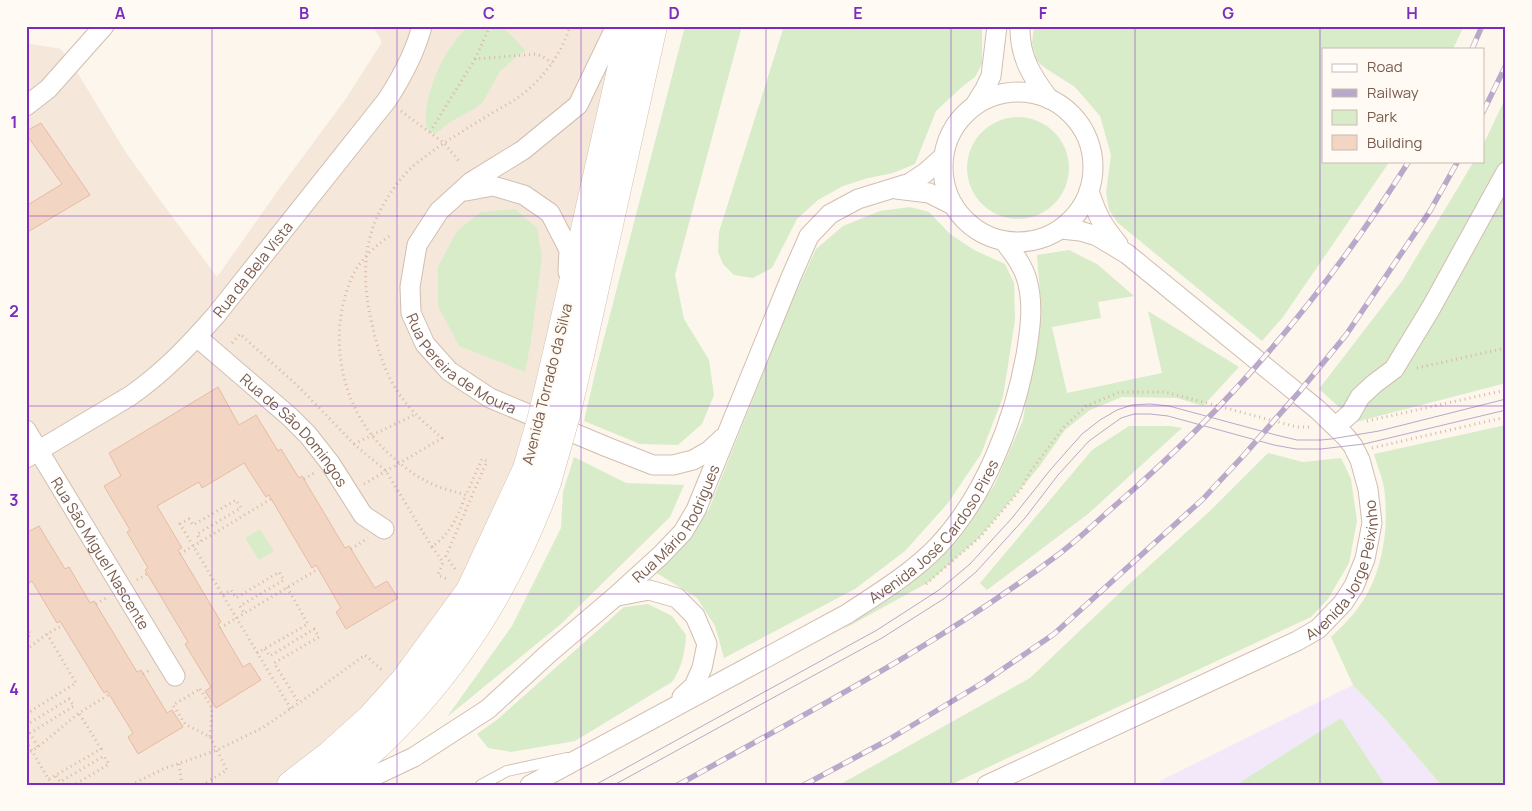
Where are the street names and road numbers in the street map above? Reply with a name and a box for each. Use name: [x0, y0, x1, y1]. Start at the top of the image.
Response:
street label: Rua da Bela Vista: [208, 217, 297, 322]
street label: Avenida Torrado da Silva: [517, 301, 577, 467]
street label: Rua Pereira de Moura: [402, 309, 520, 418]
street label: Rua de São Domingos: [236, 368, 353, 491]
street label: Avenida José Cardoso Pires: [864, 456, 1003, 608]
street label: Rua Mário Rodrigues: [627, 461, 724, 587]
street label: Rua São Miguel Nascente: [46, 473, 155, 634]
street label: Avenida Jorge Peixinho: [1301, 499, 1383, 645]

